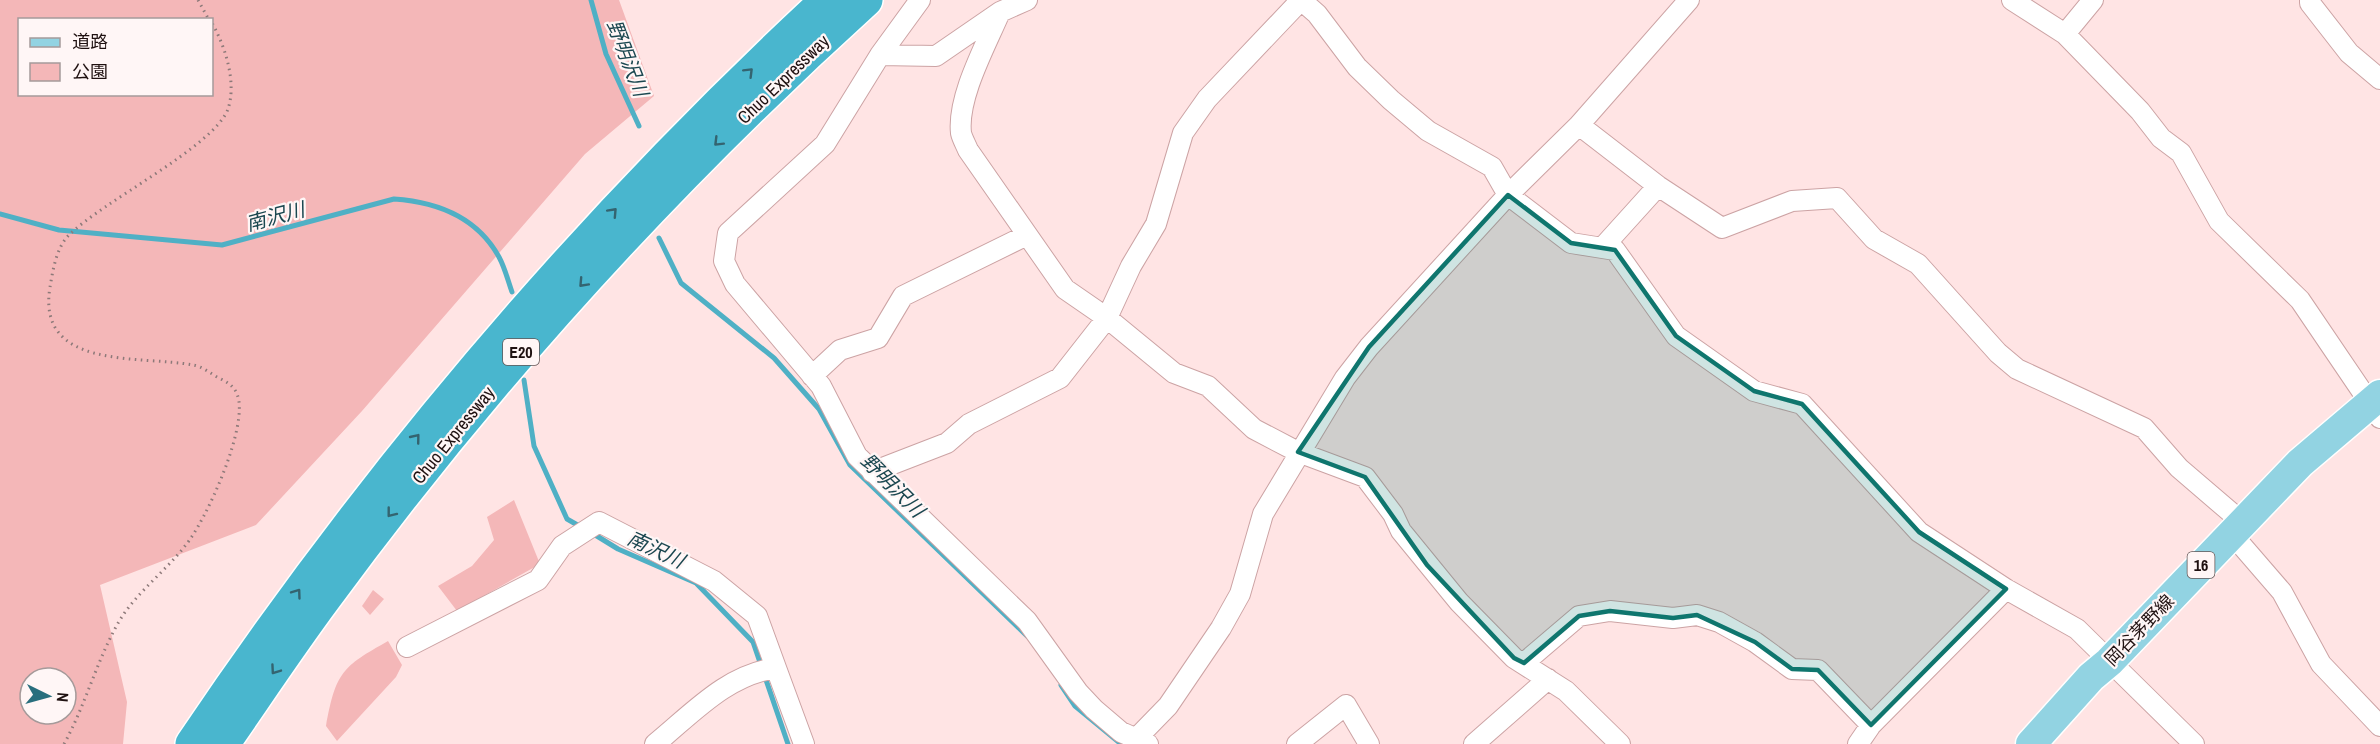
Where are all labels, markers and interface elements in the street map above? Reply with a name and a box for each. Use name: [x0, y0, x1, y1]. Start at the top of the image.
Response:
water label: 野明沢川: [601, 16, 656, 102]
legend: [18, 18, 213, 96]
street label: Chuo Expressway: [732, 28, 835, 129]
text: 道路: [72, 29, 108, 54]
text: 公園: [72, 59, 108, 84]
one-way arrow: [742, 69, 753, 80]
one-way arrow: [714, 136, 725, 146]
water label: 南沢川: [243, 195, 309, 237]
one-way arrow: [606, 208, 617, 218]
one-way arrow: [579, 275, 590, 286]
road number: E20: [503, 339, 539, 365]
street label: Chuo Expressway: [406, 380, 501, 489]
one-way arrow: [409, 434, 420, 445]
water label: 野明沢川: [855, 447, 932, 524]
one-way arrow: [387, 506, 398, 517]
water label: 南沢川: [623, 524, 691, 575]
road number: 16: [2188, 552, 2214, 578]
one-way arrow: [290, 588, 301, 599]
street label: 岡谷茅野線: [2099, 589, 2179, 671]
one-way arrow: [271, 663, 282, 674]
north arrow: [18, 666, 78, 726]
text: N: [52, 692, 74, 703]

